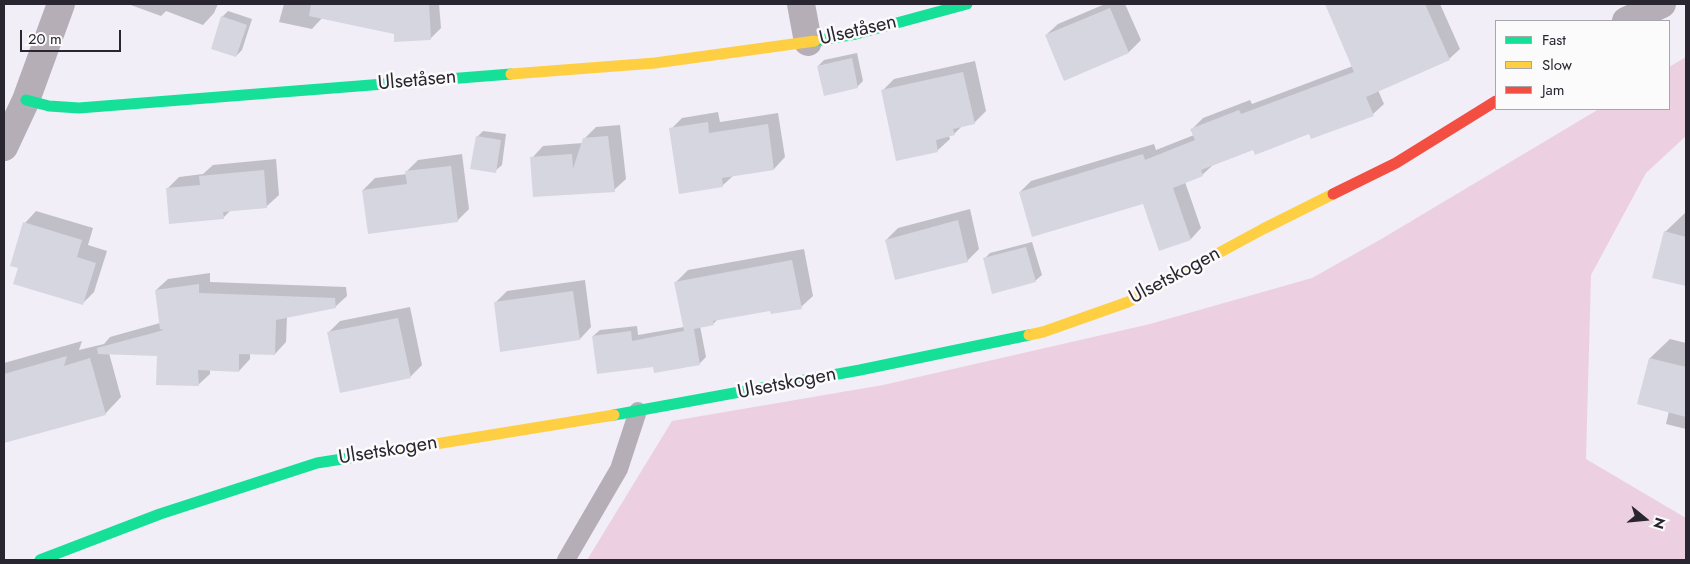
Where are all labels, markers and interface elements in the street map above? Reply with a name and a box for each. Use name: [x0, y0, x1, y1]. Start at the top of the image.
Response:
street label: Ulsetåsen: [817, 10, 899, 52]
scale bar: [22, 20, 124, 52]
legend: [1495, 20, 1670, 110]
text: 20 m: [28, 28, 62, 50]
text: Fast: [1542, 29, 1566, 51]
text: Slow: [1542, 54, 1572, 76]
street label: Ulsetåsen: [377, 66, 457, 96]
text: Jam: [1542, 79, 1565, 101]
street label: Ulsetskogen: [1125, 242, 1225, 310]
street label: Ulsetskogen: [736, 363, 838, 405]
street label: Ulsetskogen: [337, 431, 439, 471]
north arrow: [1620, 494, 1670, 544]
text: N: [1648, 515, 1671, 532]

